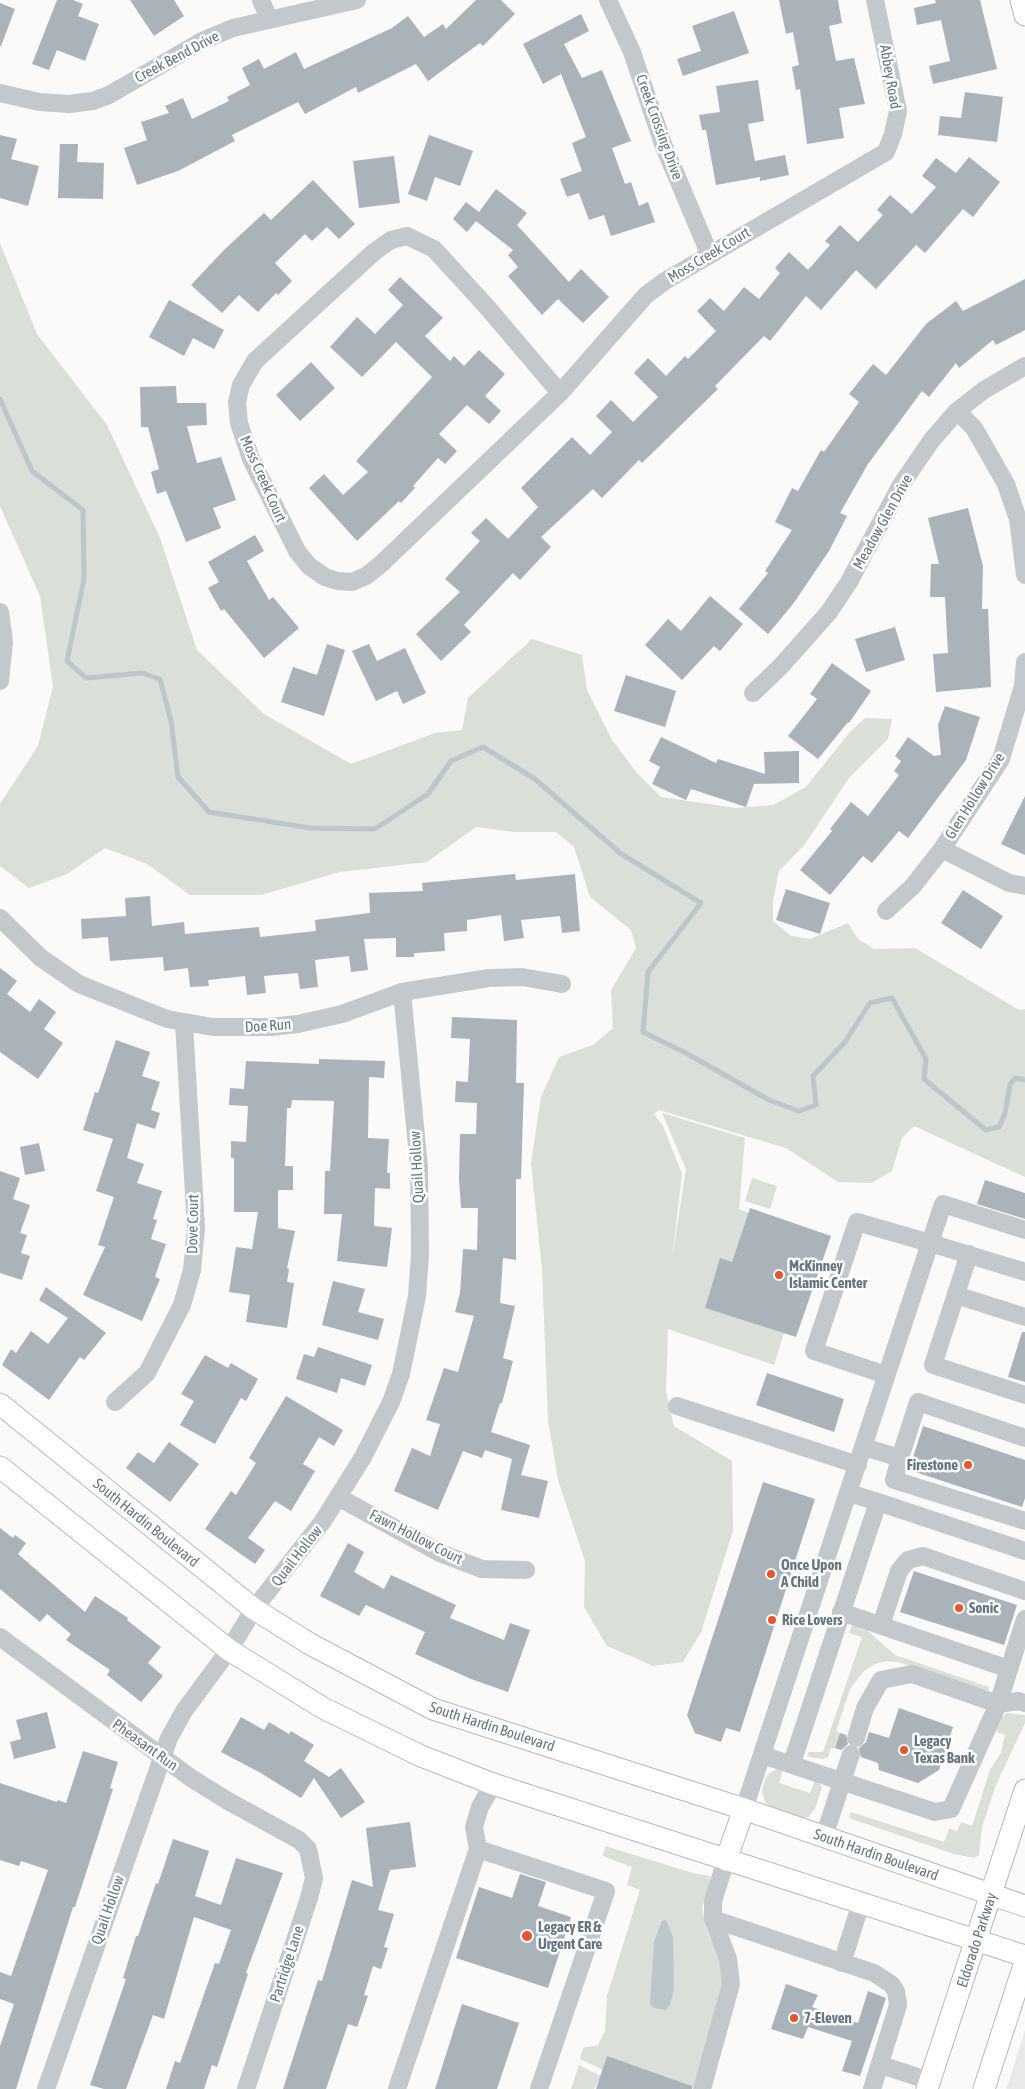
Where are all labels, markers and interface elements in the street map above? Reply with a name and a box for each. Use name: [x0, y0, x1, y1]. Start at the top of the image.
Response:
street label: Creek Bend Drive: [132, 27, 222, 87]
street label: Abbey Road: [875, 43, 905, 111]
street label: Creek Crossing Drive: [632, 72, 686, 182]
street label: Moss Creek Court: [665, 223, 753, 287]
street label: Moss Creek Court: [236, 433, 290, 525]
street label: Meadow Glen Drive: [849, 471, 917, 573]
street label: Glen Hollow Drive: [941, 749, 1009, 843]
street label: Doe Run: [244, 1015, 292, 1037]
street label: Quail Hollow: [406, 1131, 428, 1203]
street label: Dove Court: [183, 1194, 203, 1254]
place label: McKinney Islamic Center: [789, 1257, 867, 1292]
marker: McKinney Islamic Center: [773, 1269, 785, 1281]
place label: Firestone: [907, 1456, 958, 1474]
marker: Firestone: [962, 1459, 974, 1471]
street label: South Hardin Boulevard: [90, 1475, 202, 1571]
street label: Fawn Hollow Court: [366, 1506, 466, 1568]
street label: Quail Hollow: [268, 1522, 326, 1590]
place label: Once Upon A Child: [781, 1556, 842, 1591]
marker: Once Upon A Child: [765, 1568, 777, 1580]
place label: Sonic: [969, 1599, 999, 1617]
marker: Sonic: [953, 1602, 965, 1614]
place label: Rice Lovers: [782, 1611, 843, 1629]
marker: Rice Lovers: [766, 1614, 778, 1626]
street label: South Hardin Boulevard: [427, 1698, 557, 1756]
street label: Pheasant Run: [109, 1715, 181, 1775]
place label: Legacy Texas Bank: [914, 1732, 975, 1767]
marker: Legacy Texas Bank: [898, 1744, 910, 1756]
street label: South Hardin Boulevard: [811, 1825, 941, 1885]
street label: Quail Hollow: [88, 1873, 128, 1947]
street label: Eldorado Parkway: [953, 1890, 1001, 1990]
place label: Legacy ER & Urgent Care: [538, 1918, 602, 1953]
street label: Partridge Lane: [266, 1923, 308, 2005]
marker: Legacy ER & Urgent Care: [520, 1929, 534, 1943]
place label: 7-Eleven: [804, 2009, 852, 2027]
marker: 7-Eleven: [788, 2012, 800, 2024]

